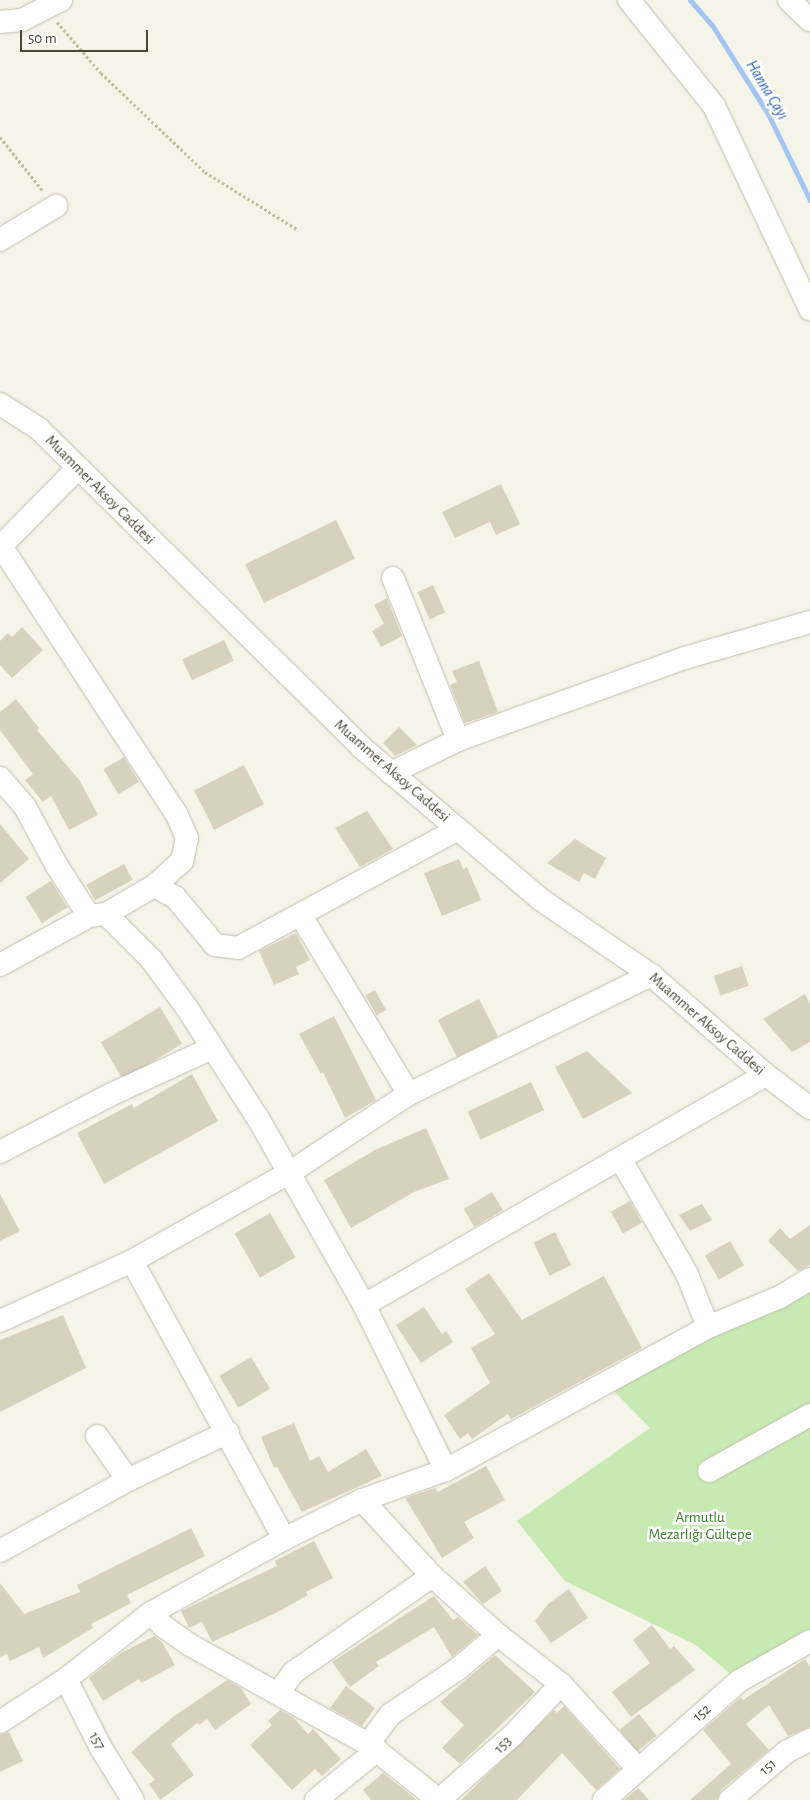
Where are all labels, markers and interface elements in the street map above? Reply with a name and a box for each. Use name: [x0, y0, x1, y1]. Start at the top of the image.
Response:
scale bar: [22, 20, 150, 52]
text: 50 m: [28, 31, 57, 46]
water label: Hanna Çayı: [742, 57, 792, 123]
street label: Muammer Aksoy Caddesi: [41, 431, 159, 549]
street label: Muammer Aksoy Caddesi: [330, 716, 454, 826]
street label: Muammer Aksoy Caddesi: [645, 969, 769, 1079]
park label: Armutlu Mezarlığı Gültepe: [648, 1508, 752, 1543]
street label: 152: [689, 1700, 715, 1726]
street label: 157: [85, 1729, 109, 1753]
street label: 153: [490, 1732, 516, 1758]
street label: 151: [756, 1755, 780, 1779]

